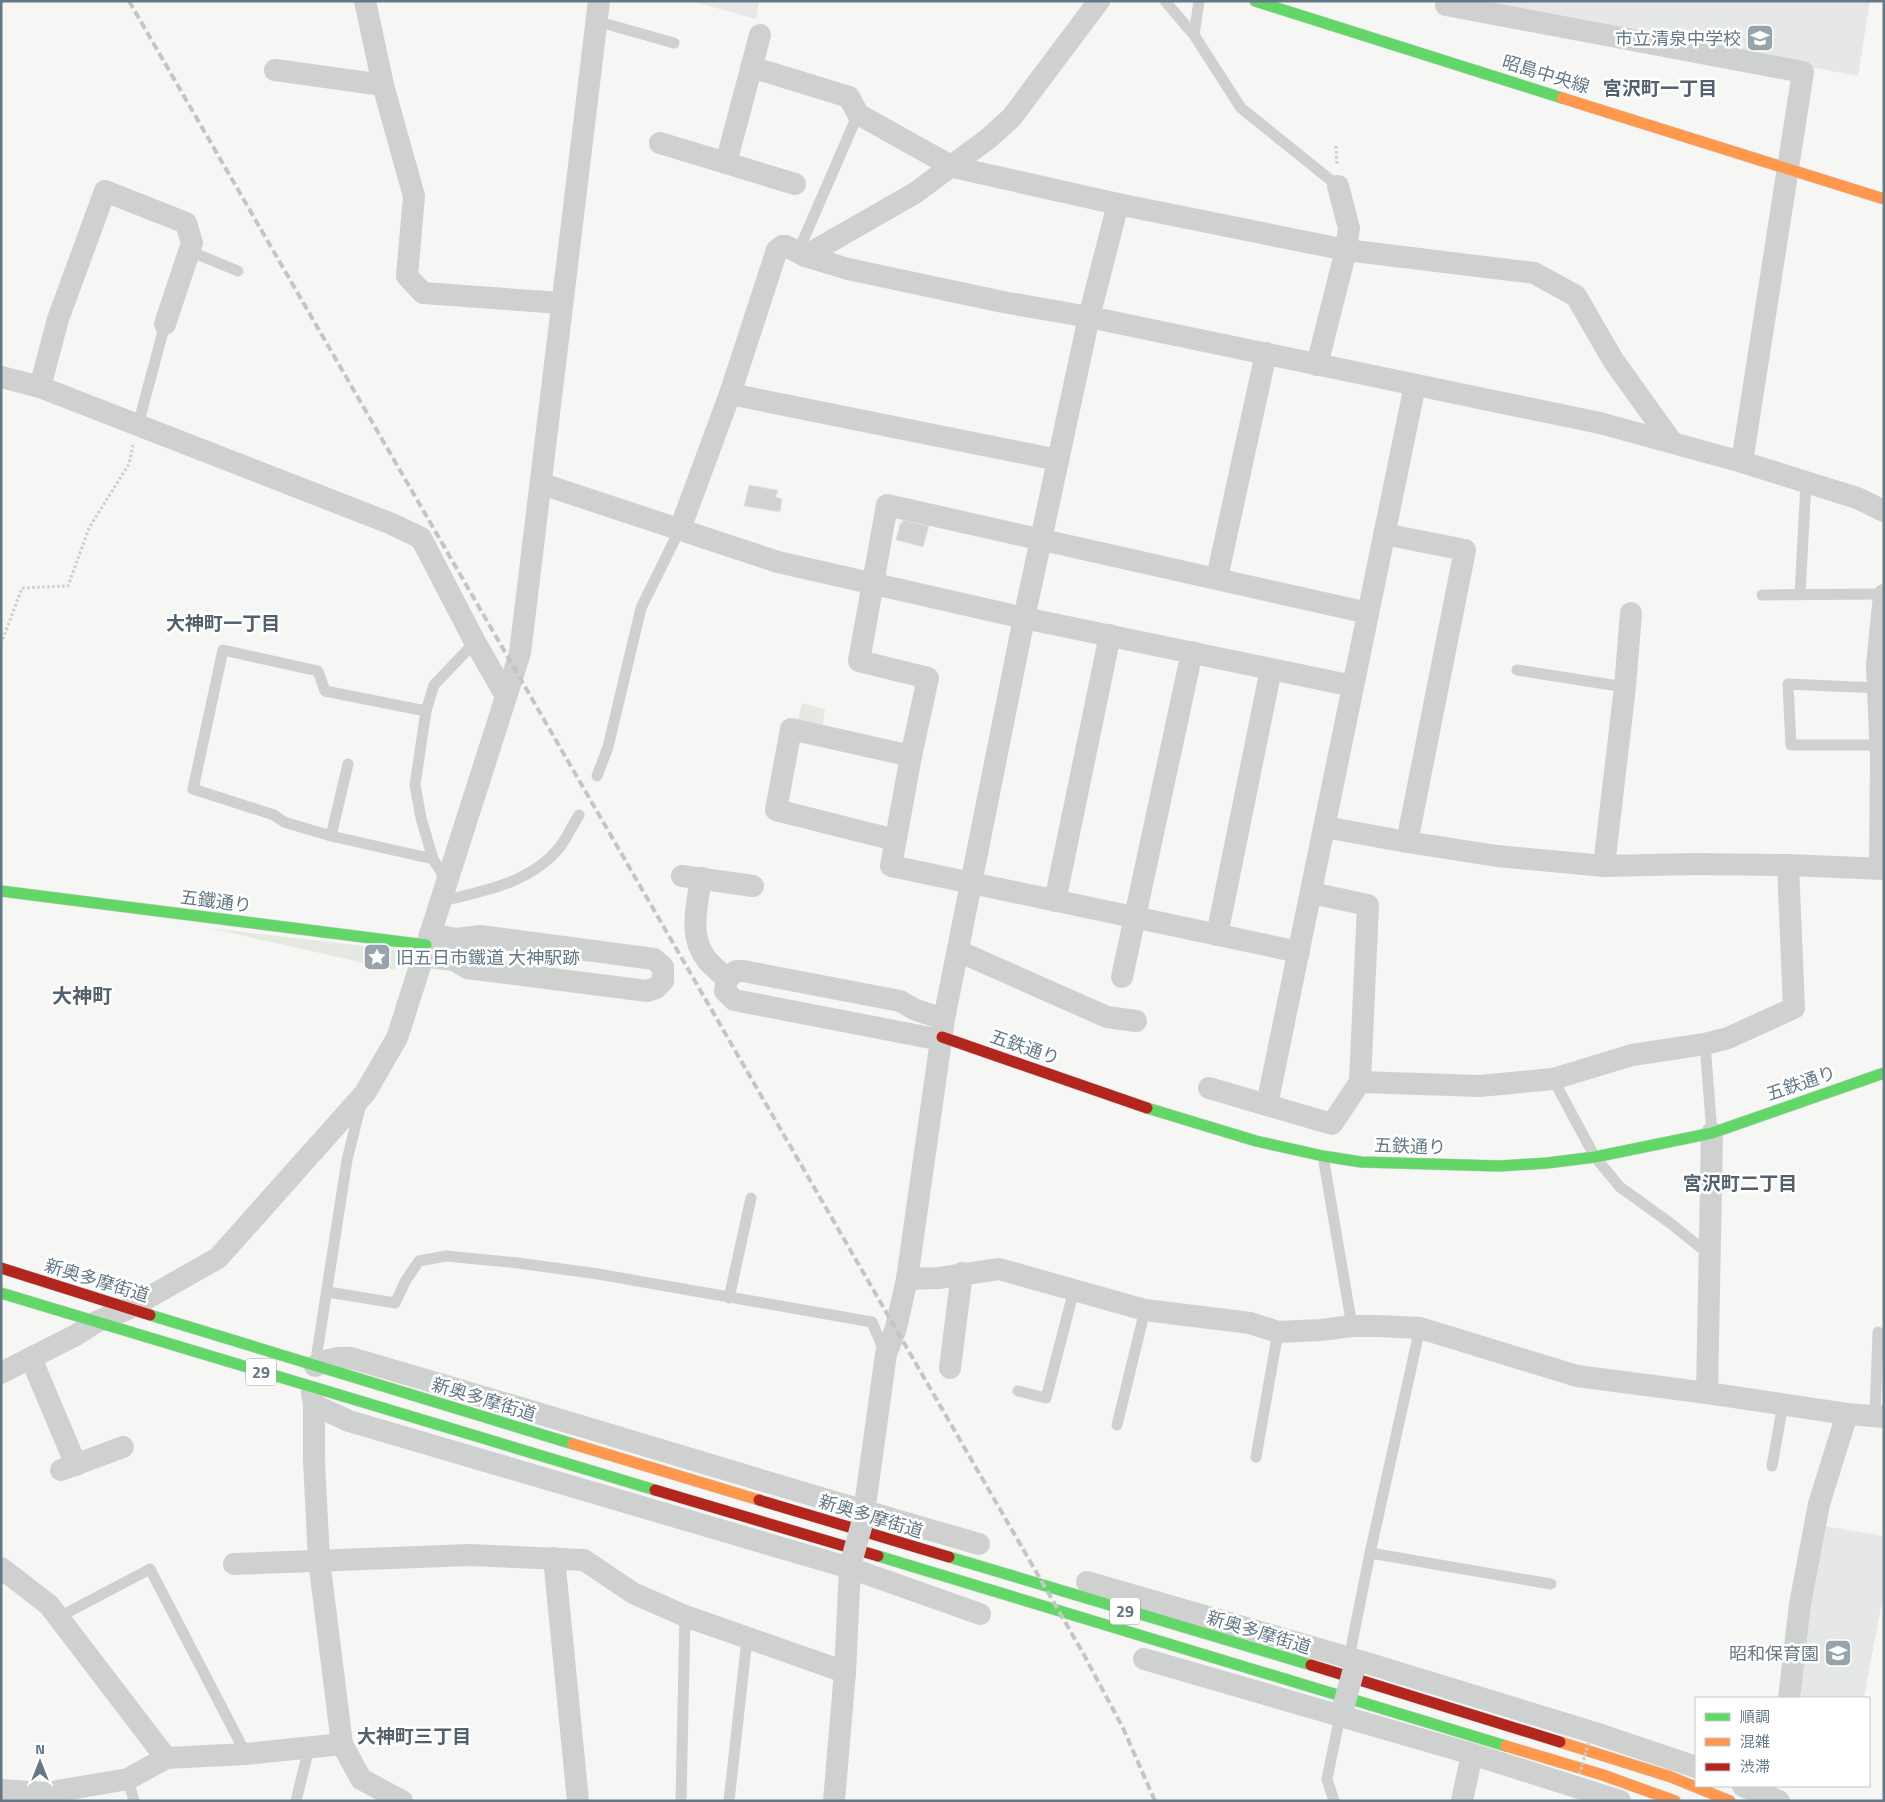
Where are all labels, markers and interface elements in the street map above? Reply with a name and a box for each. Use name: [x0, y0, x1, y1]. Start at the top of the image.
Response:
school or university icon: 市立清泉中学校: [1745, 23, 1775, 53]
place label: 市立清泉中学校: [1615, 25, 1741, 52]
street label: 昭島中央線: [1499, 48, 1593, 100]
district label: 宮沢町一丁目: [1603, 73, 1717, 102]
district label: 大神町一丁目: [166, 608, 280, 637]
street label: 五鐵通り: [179, 883, 253, 919]
place icon: 旧五日市鐵道 大神駅跡: [362, 942, 392, 972]
place label: 旧五日市鐵道 大神駅跡: [396, 944, 580, 971]
district label: 大神町: [52, 980, 112, 1011]
street label: 五鉄通り: [987, 1023, 1063, 1071]
street label: 五鉄通り: [1763, 1059, 1839, 1107]
street label: 五鉄通り: [1374, 1131, 1446, 1161]
district label: 宮沢町二丁目: [1683, 1168, 1797, 1197]
street label: 新奥多摩街道: [41, 1251, 153, 1309]
road number: 29: [246, 1358, 276, 1385]
street label: 新奥多摩街道: [428, 1370, 540, 1428]
street label: 新奥多摩街道: [815, 1487, 927, 1545]
road number: 29: [1110, 1598, 1140, 1624]
street label: 新奥多摩街道: [1203, 1603, 1315, 1661]
school or university icon: 昭和保育園: [1823, 1638, 1853, 1668]
place label: 昭和保育園: [1729, 1640, 1819, 1667]
legend: [1695, 1697, 1870, 1787]
text: 順調: [1740, 1705, 1770, 1728]
district label: 大神町三丁目: [357, 1721, 471, 1750]
text: 混雑: [1740, 1730, 1770, 1753]
north arrow: [15, 1737, 65, 1787]
text: N: [35, 1738, 45, 1759]
text: 渋滞: [1740, 1755, 1770, 1778]

